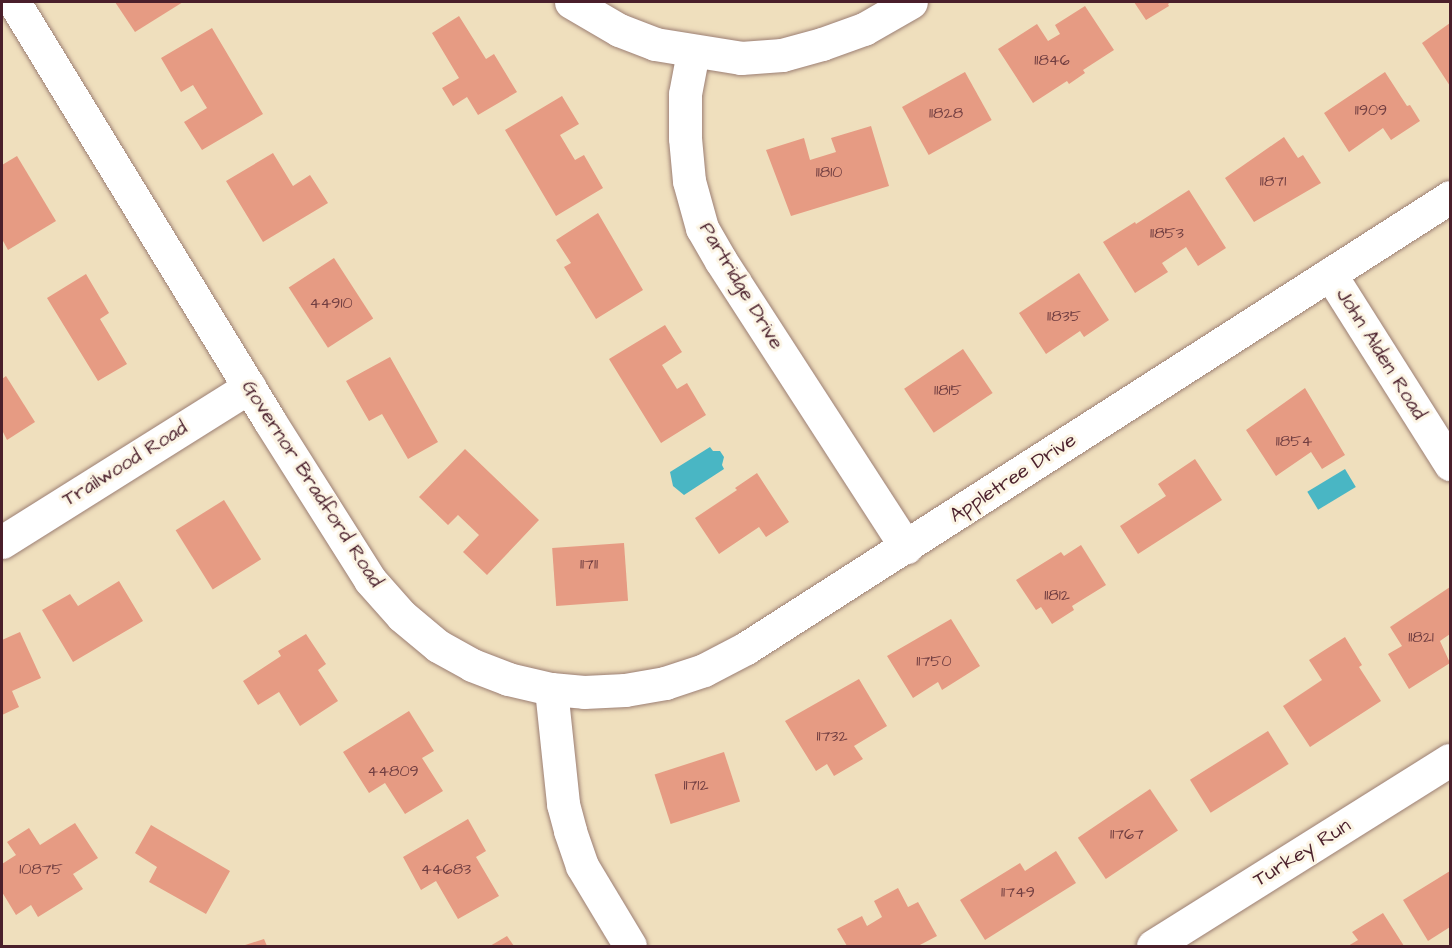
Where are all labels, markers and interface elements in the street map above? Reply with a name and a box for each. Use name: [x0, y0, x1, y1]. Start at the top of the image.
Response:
house number: 11846: [1034, 50, 1070, 70]
house number: 11909: [1355, 100, 1387, 120]
house number: 11828: [929, 103, 963, 123]
house number: 11810: [816, 162, 842, 182]
house number: 11871: [1260, 171, 1286, 191]
street label: Partridge Drive: [694, 218, 788, 354]
house number: 11853: [1150, 223, 1184, 243]
street label: John Alden Road: [1331, 284, 1431, 424]
house number: 44910: [309, 293, 353, 313]
house number: 11835: [1047, 306, 1081, 326]
street label: Governor Bradford Road: [236, 376, 388, 592]
house number: 11815: [934, 380, 962, 400]
street label: Trailwood Road: [58, 416, 192, 512]
street label: Appletree Drive: [945, 428, 1081, 528]
house number: 11854: [1276, 431, 1312, 451]
house number: 11711: [580, 554, 598, 574]
house number: 11812: [1044, 585, 1070, 605]
house number: 11821: [1408, 627, 1434, 647]
house number: 11750: [916, 651, 952, 671]
house number: 11732: [816, 726, 848, 746]
house number: 44809: [367, 761, 419, 781]
house number: 11712: [683, 775, 709, 795]
street label: Turkey Run: [1249, 814, 1355, 892]
house number: 11767: [1110, 824, 1144, 844]
house number: 10875: [19, 859, 63, 879]
house number: 44683: [421, 859, 471, 879]
house number: 11749: [1001, 882, 1035, 902]

